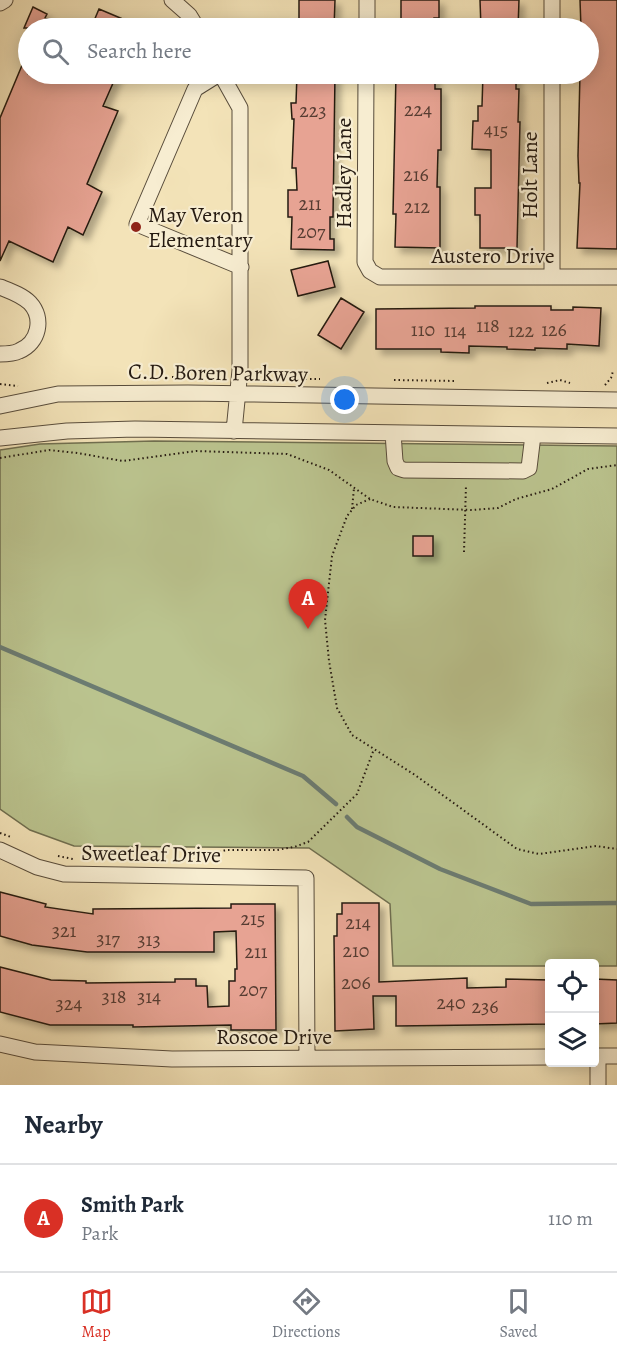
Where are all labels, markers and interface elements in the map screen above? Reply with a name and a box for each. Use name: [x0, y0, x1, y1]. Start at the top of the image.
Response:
search box: [18, 18, 599, 84]
icon: search: [39, 35, 72, 68]
text: Search here: [87, 36, 192, 66]
house number: 224: [404, 96, 432, 123]
house number: 223: [299, 97, 327, 124]
house number: 415: [484, 116, 508, 143]
street label: Hadley Lane: [329, 118, 359, 228]
street label: Holt Lane: [515, 131, 545, 219]
house number: 216: [403, 161, 429, 188]
house number: 211: [298, 190, 322, 217]
house number: 212: [404, 193, 430, 220]
place label: May Veron Elementary: [148, 200, 253, 255]
house number: 207: [297, 218, 326, 245]
marker: May Veron Elementary: [129, 220, 143, 234]
street label: Austero Drive: [430, 241, 555, 271]
house number: 118: [476, 312, 500, 339]
house number: 110: [411, 316, 435, 343]
house number: 126: [541, 316, 567, 343]
house number: 114: [444, 317, 466, 344]
house number: 122: [508, 317, 534, 344]
street label: C.D. Boren Parkway: [128, 356, 308, 390]
your location: [330, 385, 359, 414]
pin: A: [288, 580, 328, 629]
street label: Sweetleaf Drive: [81, 838, 221, 870]
house number: 215: [241, 905, 265, 932]
house number: 214: [345, 909, 371, 936]
house number: 321: [52, 917, 76, 944]
house number: 317: [96, 925, 120, 952]
house number: 313: [137, 926, 161, 953]
house number: 210: [343, 937, 370, 964]
house number: 211: [244, 938, 268, 965]
map controls: [545, 959, 599, 1067]
button: locate: [545, 959, 599, 1013]
house number: 206: [341, 969, 371, 996]
house number: 207: [239, 976, 268, 1003]
house number: 318: [102, 983, 126, 1010]
house number: 314: [137, 983, 161, 1010]
house number: 240: [436, 989, 466, 1016]
house number: 324: [56, 990, 82, 1017]
house number: 236: [471, 993, 499, 1020]
button: layers: [545, 1013, 599, 1067]
street label: Roscoe Drive: [216, 1022, 332, 1052]
text: Nearby: [24, 1107, 103, 1142]
text: Smith Park: [81, 1190, 184, 1220]
text: A: [37, 1205, 50, 1232]
text: 110 m: [548, 1205, 593, 1232]
text: Park: [81, 1220, 119, 1247]
tab: Map: [80, 1285, 113, 1343]
tab: Directions: [272, 1285, 340, 1343]
tab: Saved: [499, 1285, 537, 1343]

